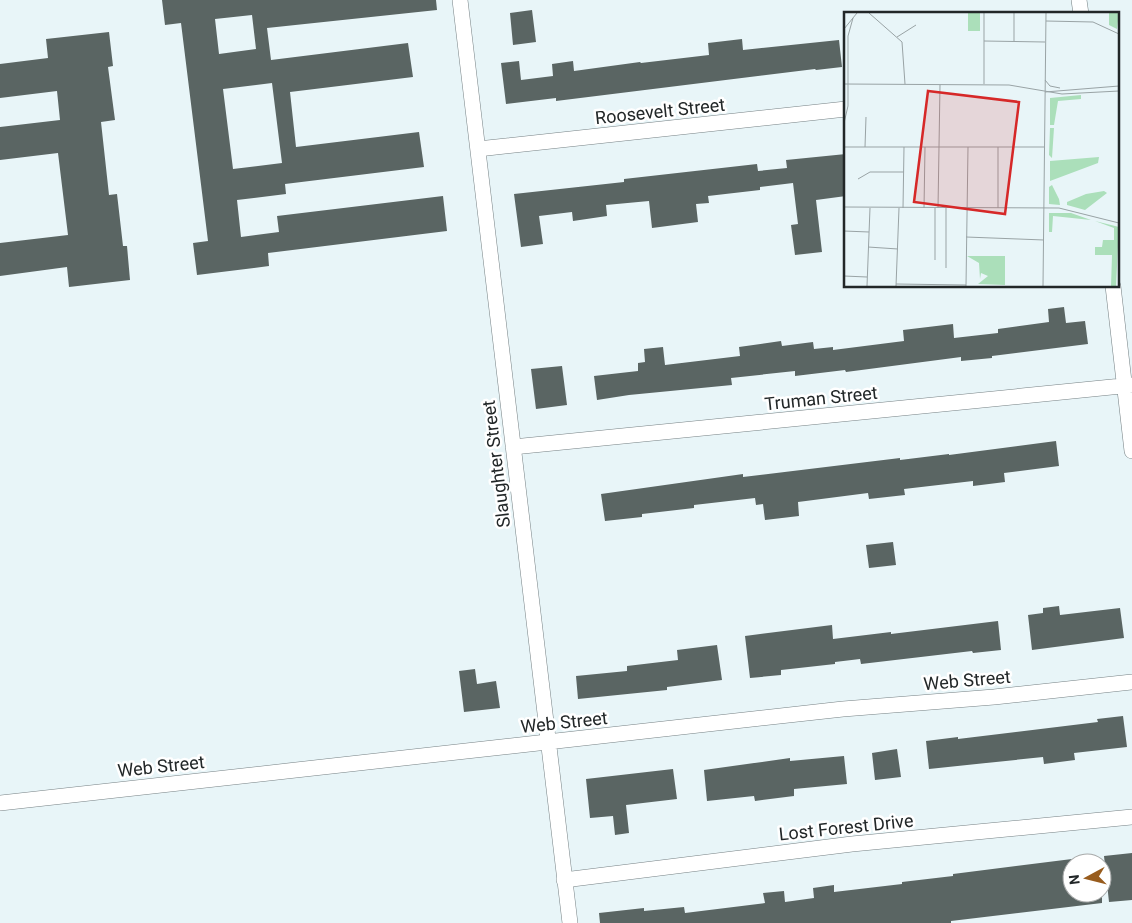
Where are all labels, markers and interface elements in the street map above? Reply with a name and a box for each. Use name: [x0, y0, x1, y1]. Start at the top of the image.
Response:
inset map: [844, 12, 1120, 288]
street label: Roosevelt Street: [594, 94, 726, 128]
street label: Truman Street: [763, 382, 879, 414]
street label: Slaughter Street: [478, 399, 514, 529]
street label: Web Street: [923, 666, 1012, 694]
street label: Web Street: [519, 707, 609, 737]
street label: Web Street: [116, 751, 206, 781]
street label: Lost Forest Drive: [778, 809, 914, 845]
north arrow: [1062, 853, 1112, 903]
text: N: [1066, 874, 1083, 885]

